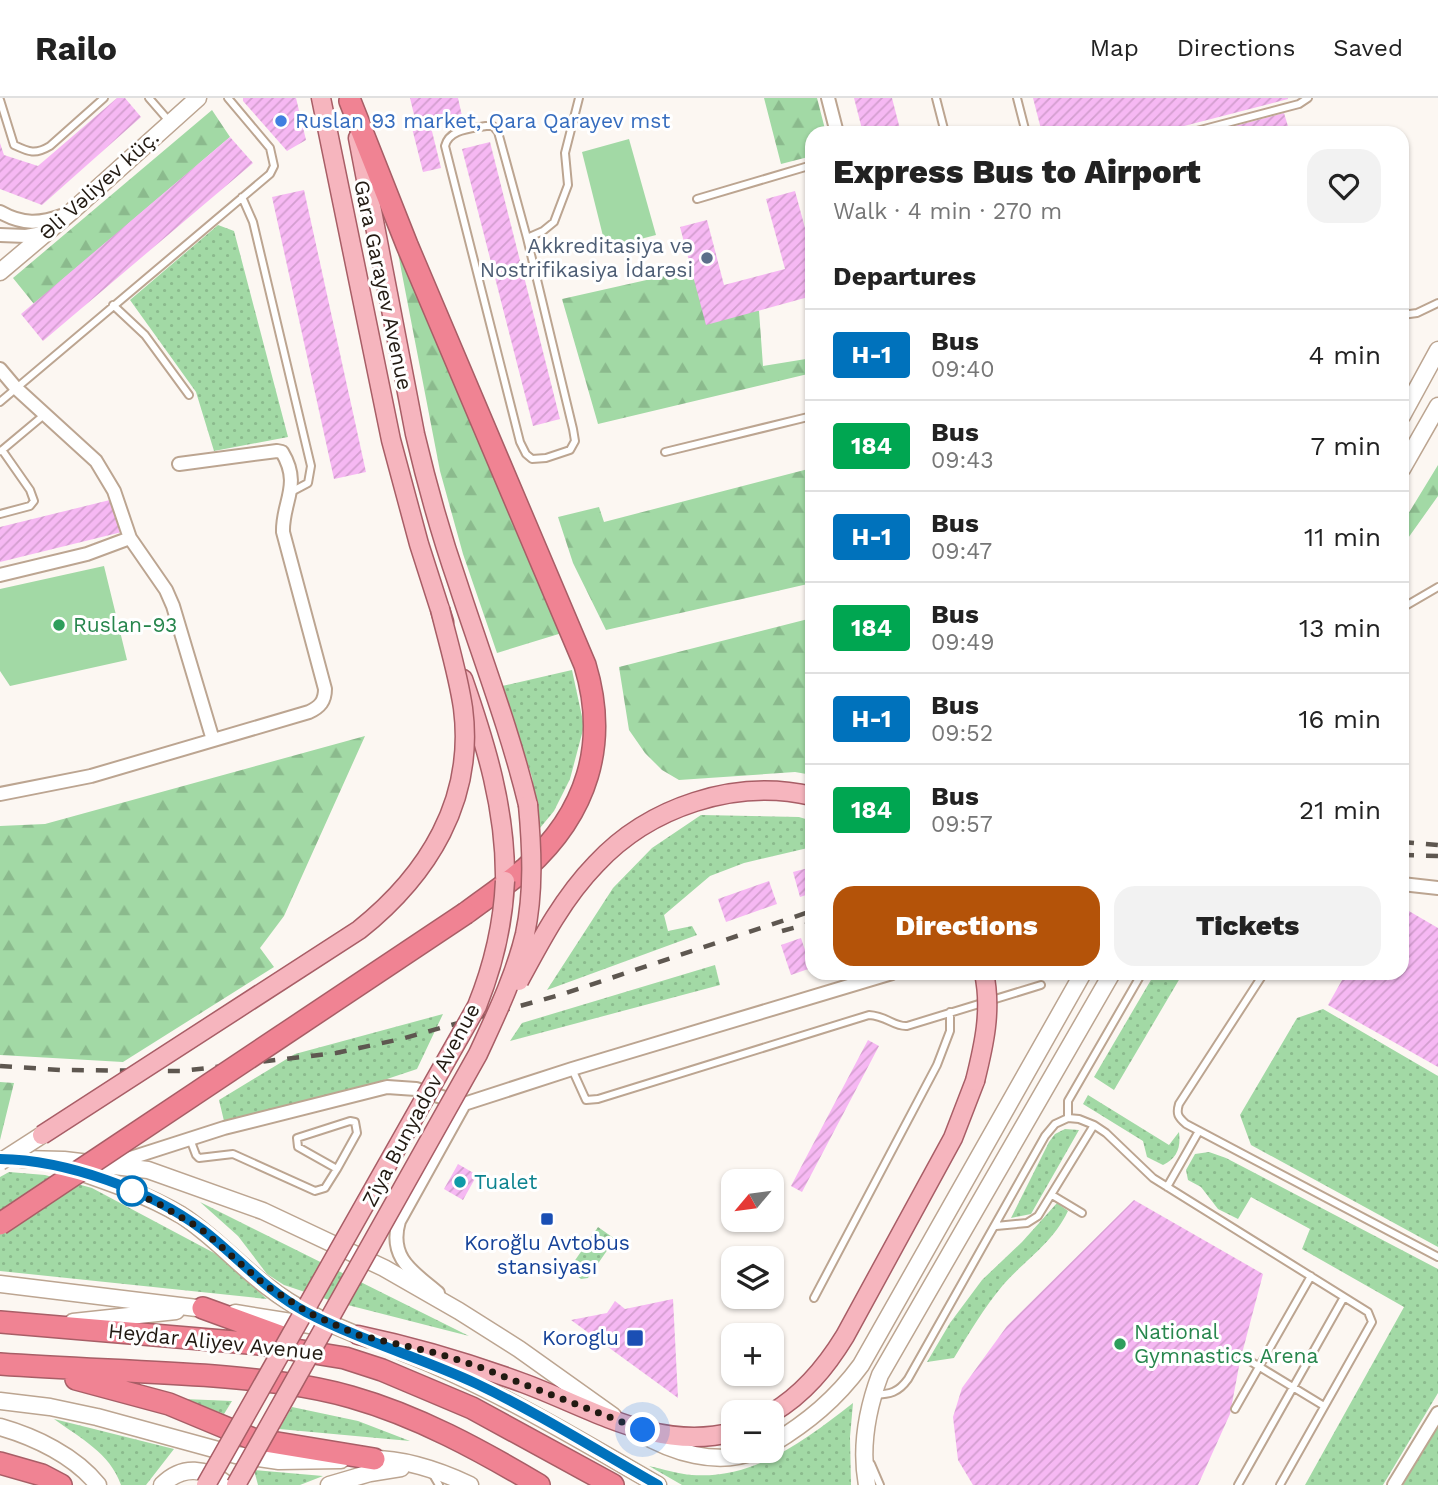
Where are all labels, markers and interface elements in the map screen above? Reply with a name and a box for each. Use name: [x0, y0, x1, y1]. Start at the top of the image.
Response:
text: Railo: [35, 29, 117, 68]
text: Map: [1090, 34, 1139, 62]
text: Directions: [1177, 34, 1295, 62]
text: Saved: [1333, 34, 1403, 62]
place label: Ruslan 93 market, Qara Qarayev mst: [295, 108, 670, 133]
marker: Ruslan 93 market, Qara Qarayev mst: [273, 113, 289, 129]
street label: Əli Vəliyev küç.: [34, 124, 164, 245]
button: heart: [1307, 149, 1381, 223]
text: Express Bus to Airport: [833, 152, 1201, 191]
street label: Gara Garayev Avenue: [349, 178, 418, 392]
text: Walk · 4 min · 270 m: [833, 198, 1062, 225]
place label: Akkreditasiya və Nostrifikasiya İdarəsi: [480, 233, 693, 282]
marker: Akkreditasiya və Nostrifikasiya İdarəsi: [699, 250, 715, 266]
text: Departures: [833, 261, 976, 291]
text: Bus: [931, 326, 979, 356]
text: 4 min: [1308, 340, 1381, 370]
text: H-1: [852, 341, 891, 369]
text: 09:40: [931, 356, 995, 383]
text: Bus: [931, 417, 979, 447]
text: 7 min: [1311, 431, 1381, 461]
text: 184: [851, 432, 892, 460]
text: 09:43: [931, 447, 994, 474]
text: Bus: [931, 508, 979, 538]
text: 11 min: [1304, 522, 1381, 552]
text: H-1: [852, 523, 891, 551]
text: 09:47: [931, 538, 992, 565]
text: Bus: [931, 599, 979, 629]
place label: Ruslan-93: [73, 612, 177, 637]
text: 13 min: [1299, 613, 1381, 643]
text: 184: [851, 614, 892, 642]
marker: Ruslan-93: [51, 617, 67, 633]
text: 09:49: [931, 629, 995, 656]
text: Bus: [931, 690, 979, 720]
text: 16 min: [1298, 704, 1381, 734]
text: H-1: [852, 705, 891, 733]
text: 09:52: [931, 720, 993, 747]
text: Bus: [931, 781, 979, 811]
text: 21 min: [1299, 795, 1381, 825]
text: 184: [851, 796, 892, 824]
text: 09:57: [931, 811, 993, 838]
button: Directions: [833, 886, 1100, 966]
button: Tickets: [1114, 886, 1381, 966]
street label: Ziya Bunyadov Avenue: [356, 999, 485, 1211]
place label: Tualet: [474, 1169, 537, 1194]
north arrow: [721, 1169, 784, 1232]
map controls: [721, 1169, 784, 1463]
marker: Tualet: [452, 1174, 468, 1190]
unlabelled marker: [117, 1176, 147, 1206]
marker: Koroğlu Avtobus stansiyası: [539, 1211, 555, 1227]
place label: Koroğlu Avtobus stansiyası: [464, 1230, 630, 1279]
button: layers: [721, 1246, 784, 1309]
street label: Heydar Aliyev Avenue: [107, 1318, 325, 1365]
place label: National Gymnastics Arena: [1134, 1319, 1319, 1368]
button: +: [721, 1323, 784, 1386]
place label: Koroglu: [542, 1325, 619, 1350]
marker: Koroglu: [625, 1328, 645, 1348]
marker: National Gymnastics Arena: [1112, 1336, 1128, 1352]
button: −: [721, 1400, 784, 1463]
your location: [625, 1412, 660, 1447]

